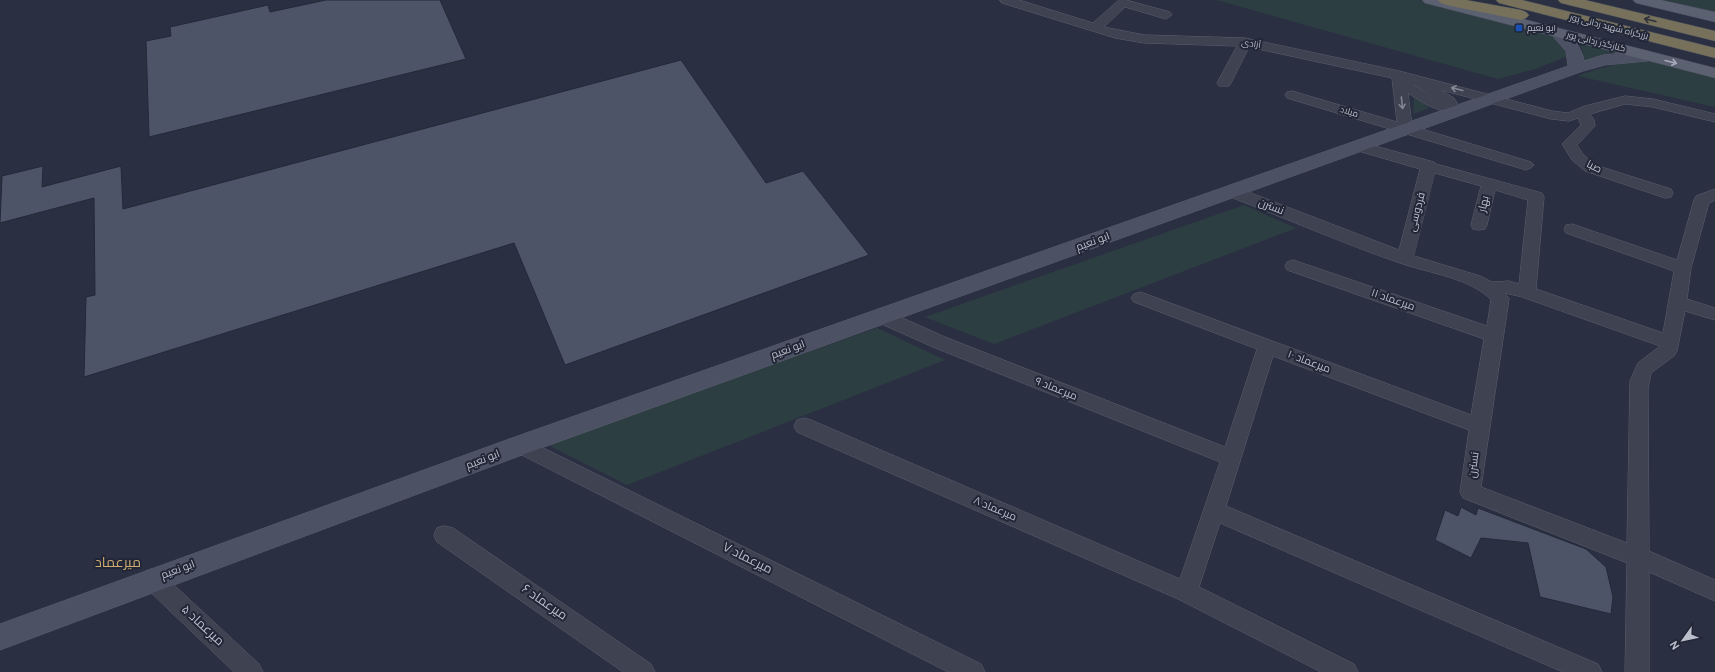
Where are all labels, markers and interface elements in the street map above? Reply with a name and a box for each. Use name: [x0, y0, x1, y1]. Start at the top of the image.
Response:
street label: بزرگراه شهید ردانی پور: [1568, 12, 1649, 42]
one-way arrow: [1644, 16, 1657, 24]
marker: ابو نعیم: [1514, 23, 1524, 33]
place label: ابو نعیم: [1527, 23, 1556, 34]
street label: کنارگذر ردانی پور: [1564, 29, 1627, 55]
street label: آزادی: [1240, 37, 1262, 51]
one-way arrow: [1665, 58, 1678, 66]
one-way arrow: [1451, 85, 1464, 93]
one-way arrow: [1399, 96, 1406, 109]
street label: میلاد: [1338, 104, 1360, 120]
street label: صبا: [1584, 157, 1604, 177]
street label: فردوسی: [1405, 191, 1429, 233]
street label: بهار: [1475, 194, 1493, 215]
street label: نسترن: [1256, 196, 1286, 218]
street label: ابو نعیم: [1074, 229, 1112, 255]
street label: میرعماد ۱۱: [1369, 286, 1417, 314]
street label: ابو نعیم: [769, 337, 807, 363]
street label: میرعماد ۱۰: [1286, 347, 1332, 377]
street label: میرعماد ۹: [1033, 374, 1079, 404]
street label: ابو نعیم: [464, 447, 502, 473]
street label: نسترن: [1465, 451, 1483, 479]
street label: میرعماد ۸: [971, 494, 1019, 524]
street label: میرعماد ۷: [719, 540, 775, 578]
district label: میرعماد: [95, 555, 141, 572]
street label: ابو نعیم: [159, 557, 197, 583]
street label: میرعماد ۶: [518, 582, 570, 624]
street label: میرعماد ۵: [177, 602, 227, 650]
north arrow: [1663, 620, 1703, 660]
text: N: [1667, 638, 1683, 652]

